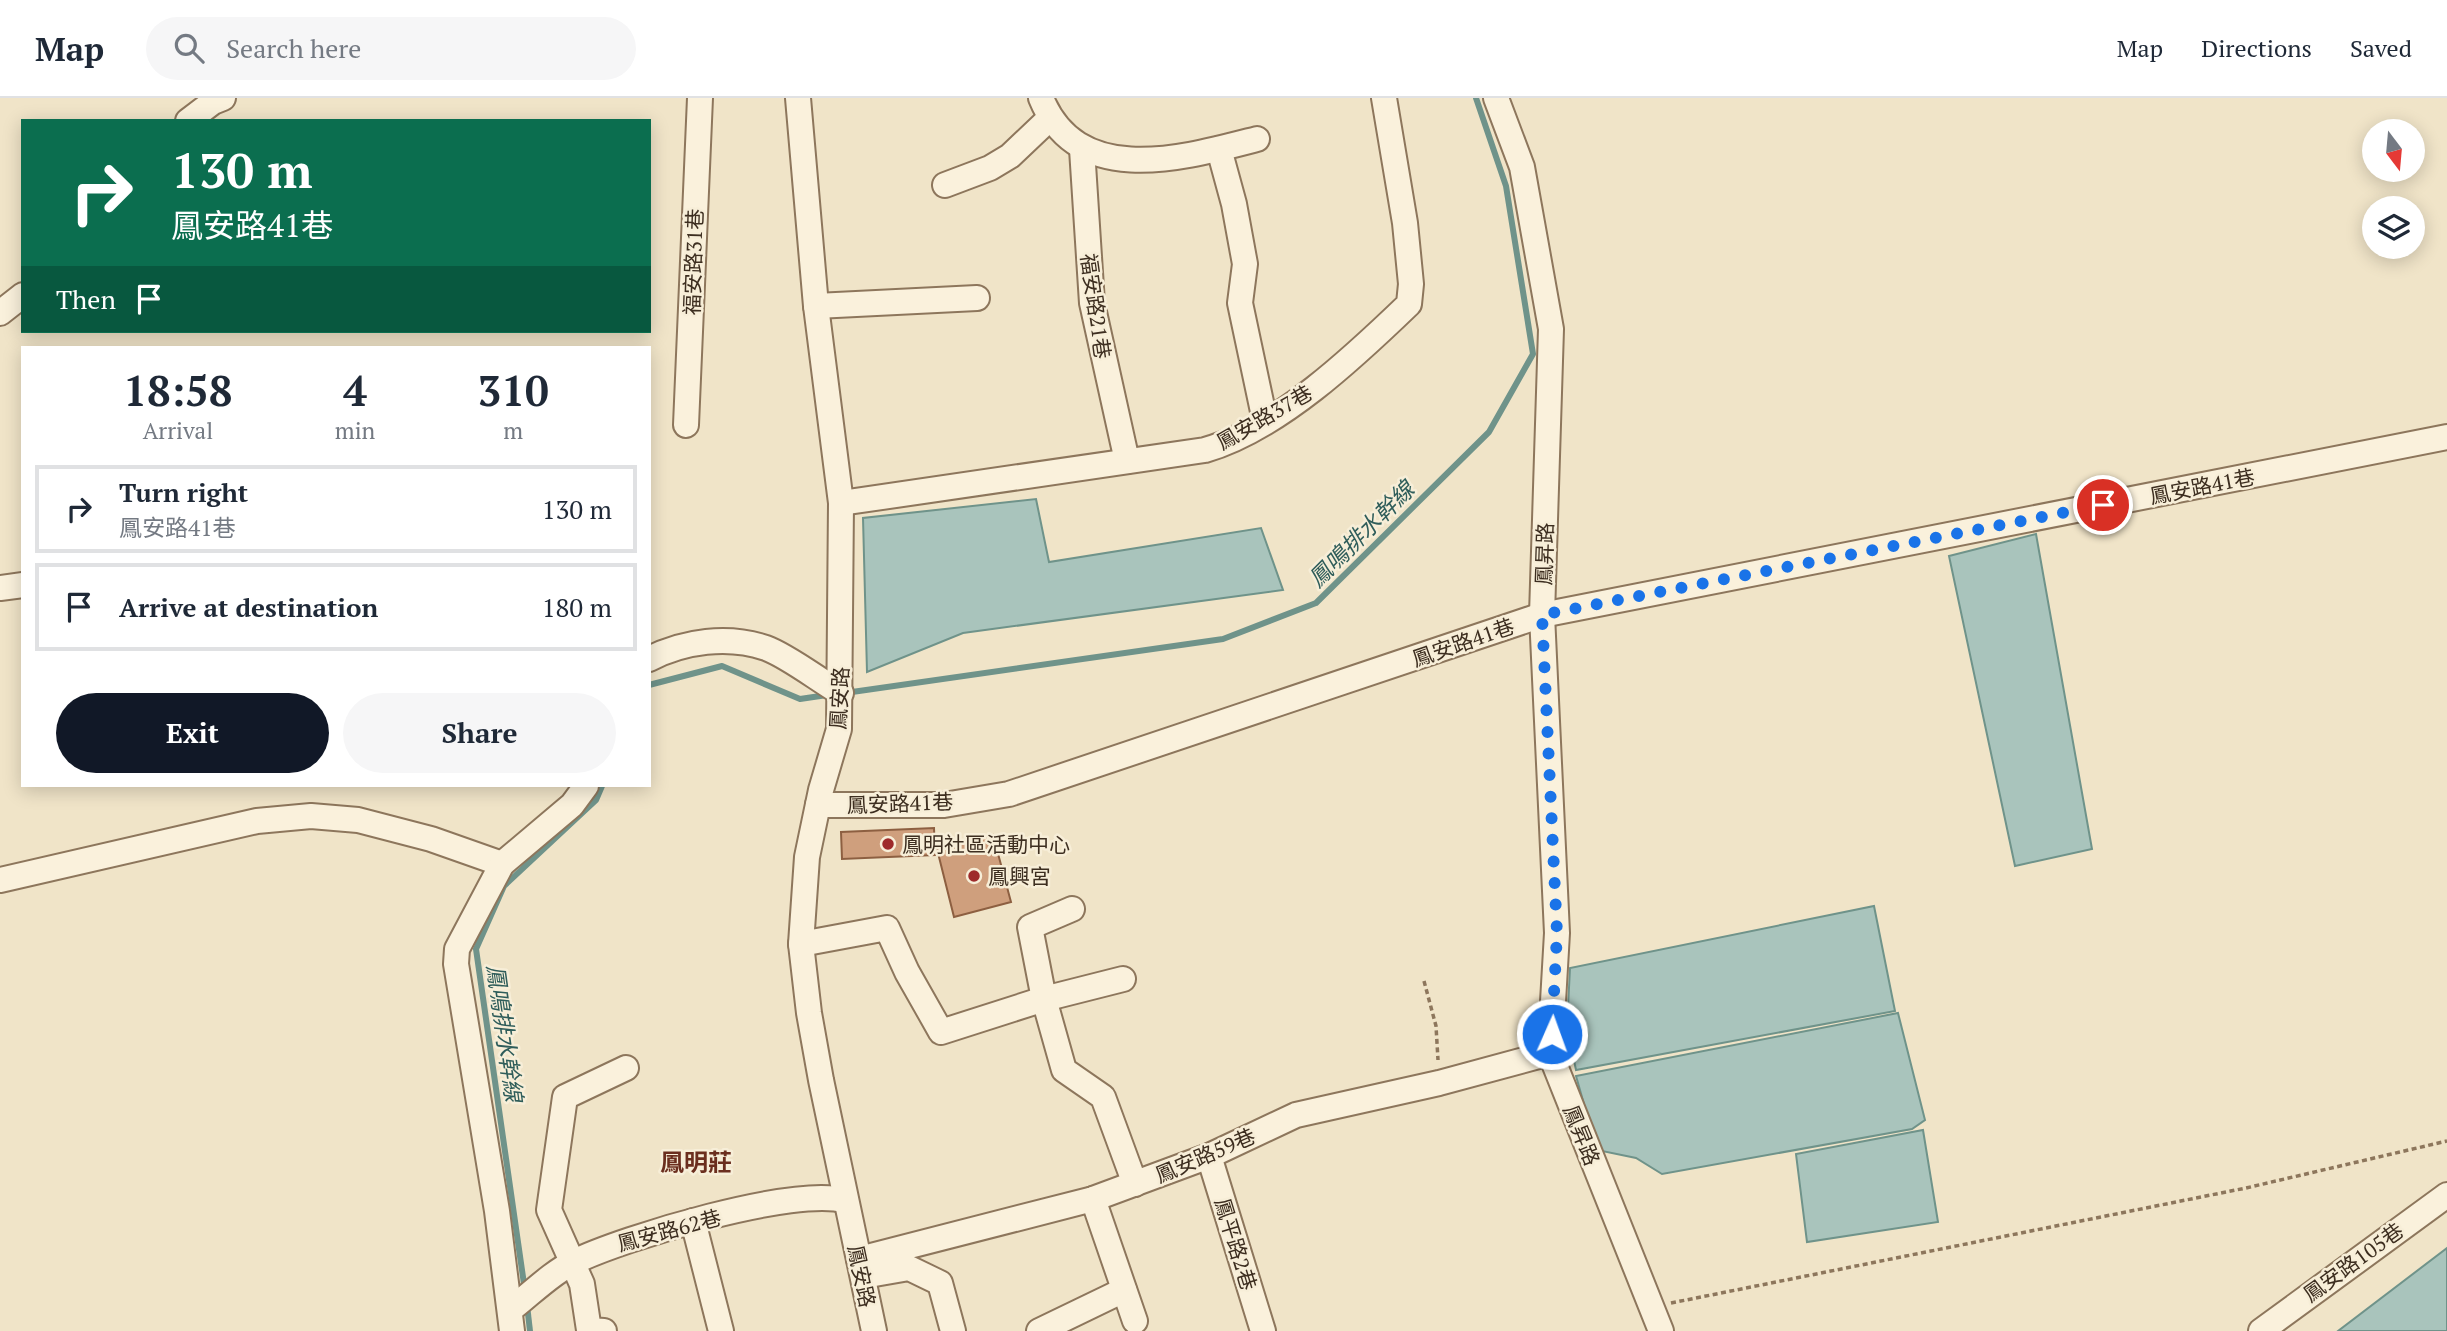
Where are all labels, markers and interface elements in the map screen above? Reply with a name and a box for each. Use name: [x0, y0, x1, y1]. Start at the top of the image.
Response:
search box: [146, 17, 636, 80]
text: Map: [35, 27, 104, 70]
icon: search: [170, 29, 208, 67]
text: Search here: [226, 31, 361, 65]
text: Map: [2117, 32, 2163, 64]
text: Directions: [2201, 32, 2312, 64]
text: Saved: [2350, 32, 2412, 64]
north arrow: [2362, 119, 2426, 182]
map controls: [2362, 119, 2425, 259]
text: 130 m: [171, 137, 313, 202]
icon: right: [56, 147, 147, 238]
button: layers: [2362, 196, 2425, 259]
text: 鳳安路41巷: [171, 204, 333, 246]
street label: 福安路31巷: [677, 208, 709, 316]
street label: 福安路21巷: [1075, 251, 1117, 361]
icon: arrive: [130, 280, 168, 318]
text: Then: [56, 282, 116, 316]
text: 18:58: [123, 362, 233, 418]
text: 4: [343, 362, 367, 418]
text: 310: [478, 362, 549, 418]
street label: 鳳安路37巷: [1211, 378, 1317, 456]
text: Arrival: [143, 415, 213, 446]
text: min: [335, 415, 375, 446]
text: m: [503, 415, 523, 446]
street label: 鳳安路41巷: [2147, 462, 2257, 510]
water label: 鳳鳴排水幹線: [1301, 472, 1423, 594]
text: Turn right: [119, 475, 248, 509]
pin: [2073, 475, 2133, 535]
icon: arrive: [2084, 486, 2122, 524]
icon: right: [60, 490, 98, 528]
text: 130 m: [542, 492, 612, 526]
text: 鳳安路41巷: [119, 512, 236, 543]
street label: 鳳昇路: [1529, 522, 1559, 586]
icon: arrive: [60, 588, 98, 626]
text: Arrive at destination: [119, 590, 378, 624]
text: 180 m: [542, 590, 612, 624]
street label: 鳳安路41巷: [1408, 611, 1518, 673]
street label: 鳳安路: [823, 666, 855, 730]
button: Exit: [56, 693, 329, 773]
button: Share: [343, 693, 616, 773]
street label: 鳳安路41巷: [846, 787, 954, 819]
place label: 鳳明社區活動中心: [902, 830, 1070, 858]
marker: 鳳明社區活動中心: [880, 836, 896, 852]
place label: 鳳興宮: [988, 862, 1051, 890]
marker: 鳳興宮: [966, 868, 982, 884]
water label: 鳳鳴排水幹線: [480, 963, 530, 1106]
position arrow: [1515, 997, 1589, 1071]
street label: 鳳昇路: [1557, 1101, 1607, 1169]
street label: 鳳安路59巷: [1151, 1121, 1259, 1189]
district label: 鳳明莊: [660, 1146, 732, 1178]
street label: 鳳平路2巷: [1209, 1194, 1263, 1294]
street label: 鳳安路62巷: [614, 1203, 724, 1257]
street label: 鳳安路105巷: [2297, 1216, 2409, 1308]
street label: 鳳安路: [842, 1242, 882, 1310]

